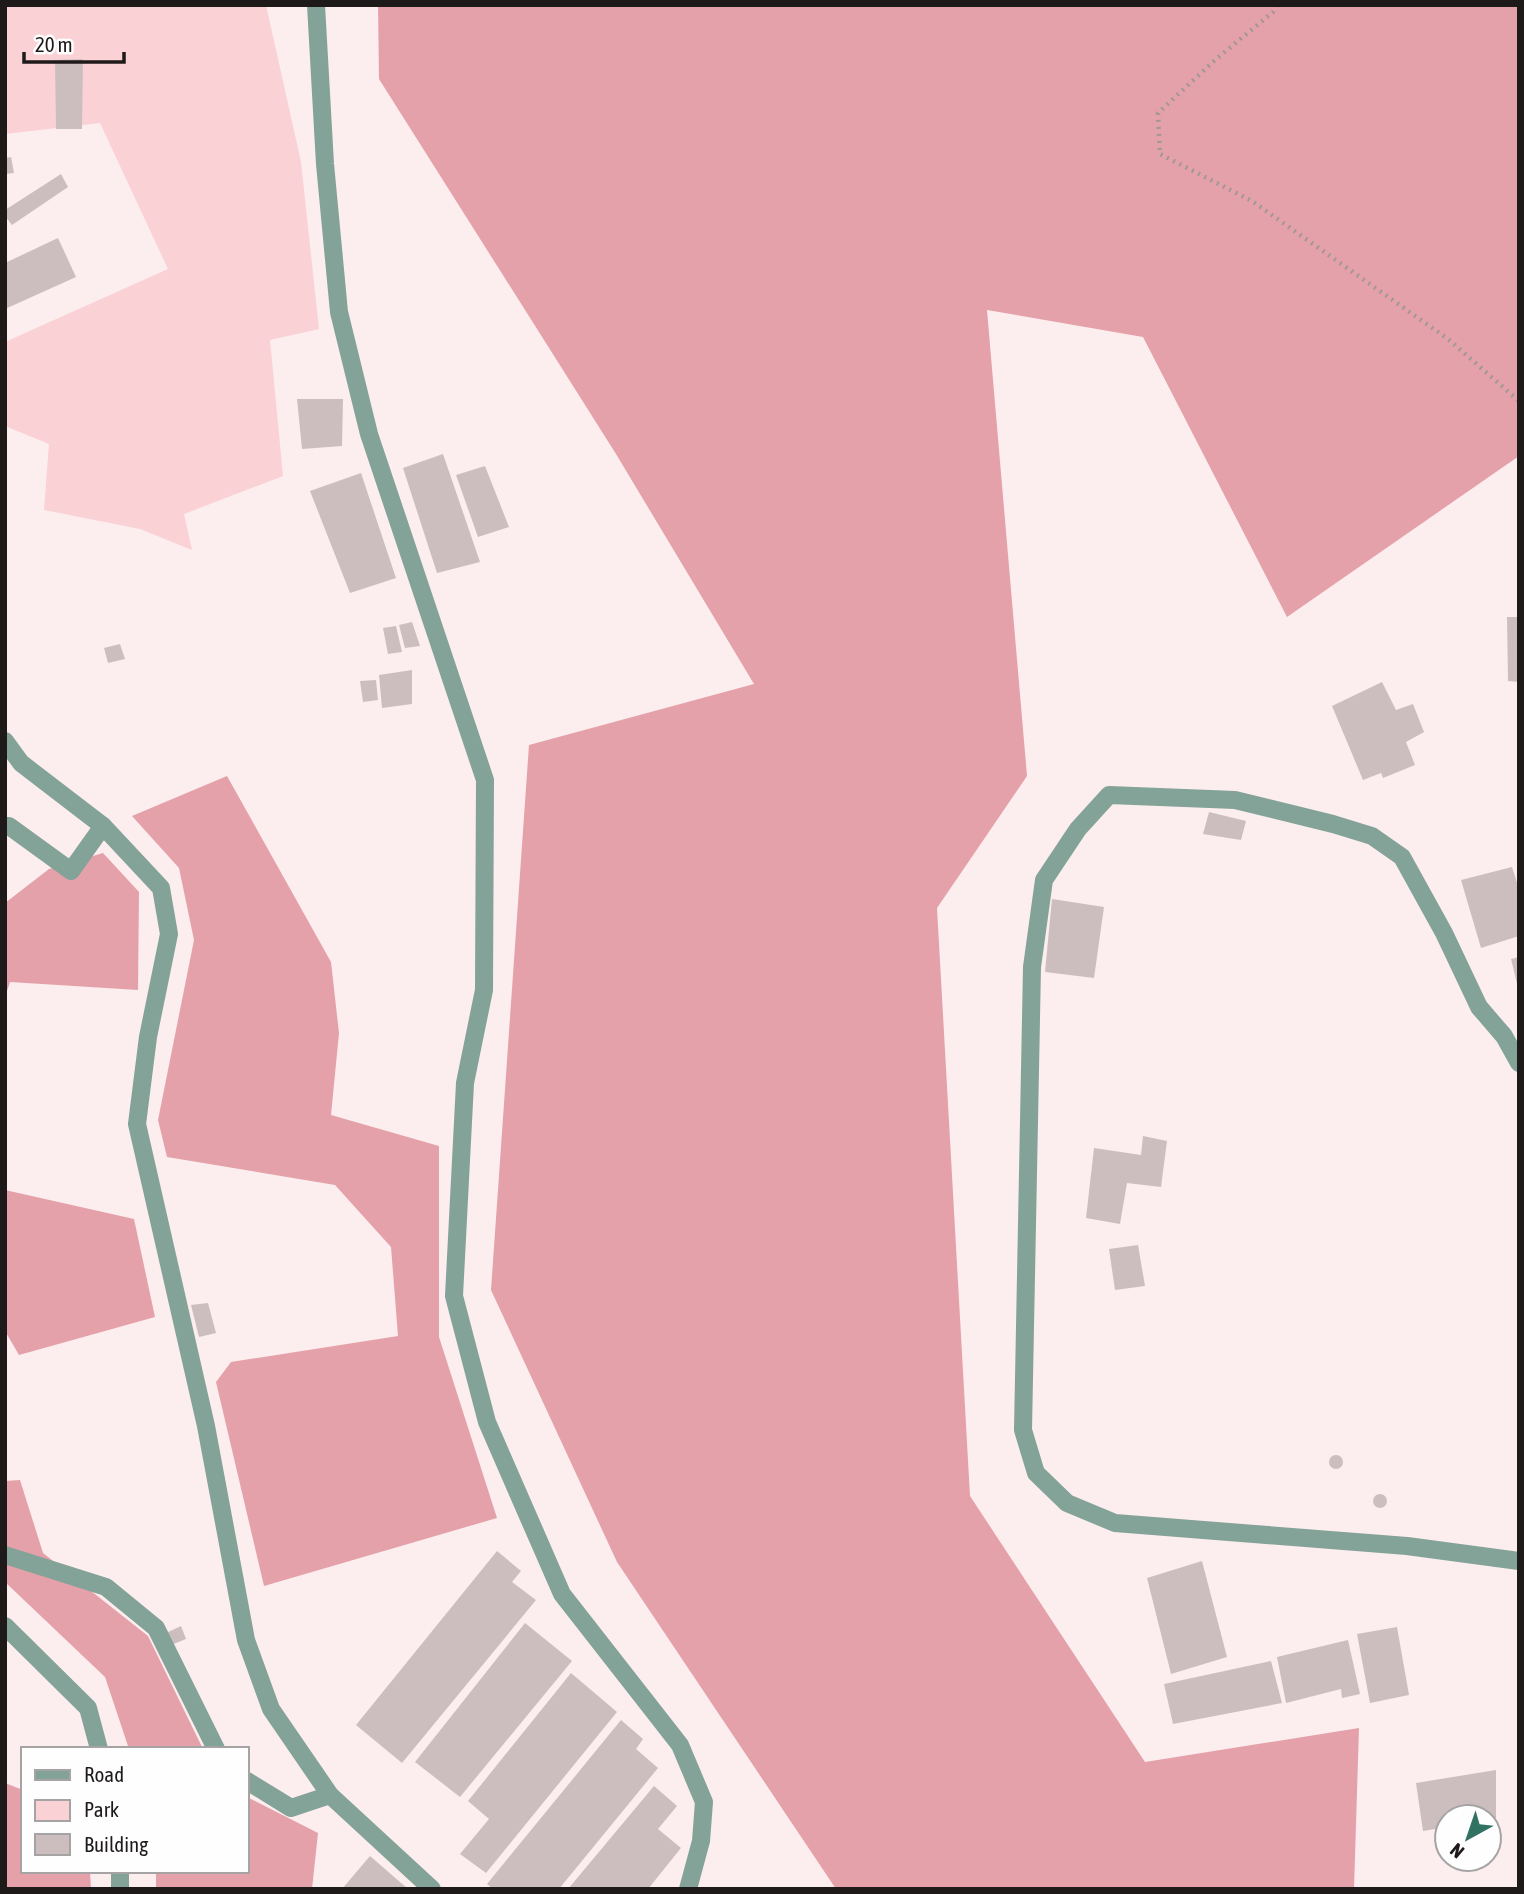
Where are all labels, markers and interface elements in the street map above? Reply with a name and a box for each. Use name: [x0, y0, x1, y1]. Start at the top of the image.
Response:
scale bar: [24, 21, 124, 65]
text: 20 m: [35, 32, 73, 56]
legend: [21, 1747, 248, 1873]
text: Road: [84, 1762, 124, 1786]
text: Park: [84, 1797, 119, 1821]
north arrow: [1433, 1803, 1503, 1873]
text: Building: [84, 1832, 148, 1856]
text: N: [1446, 1839, 1468, 1863]

